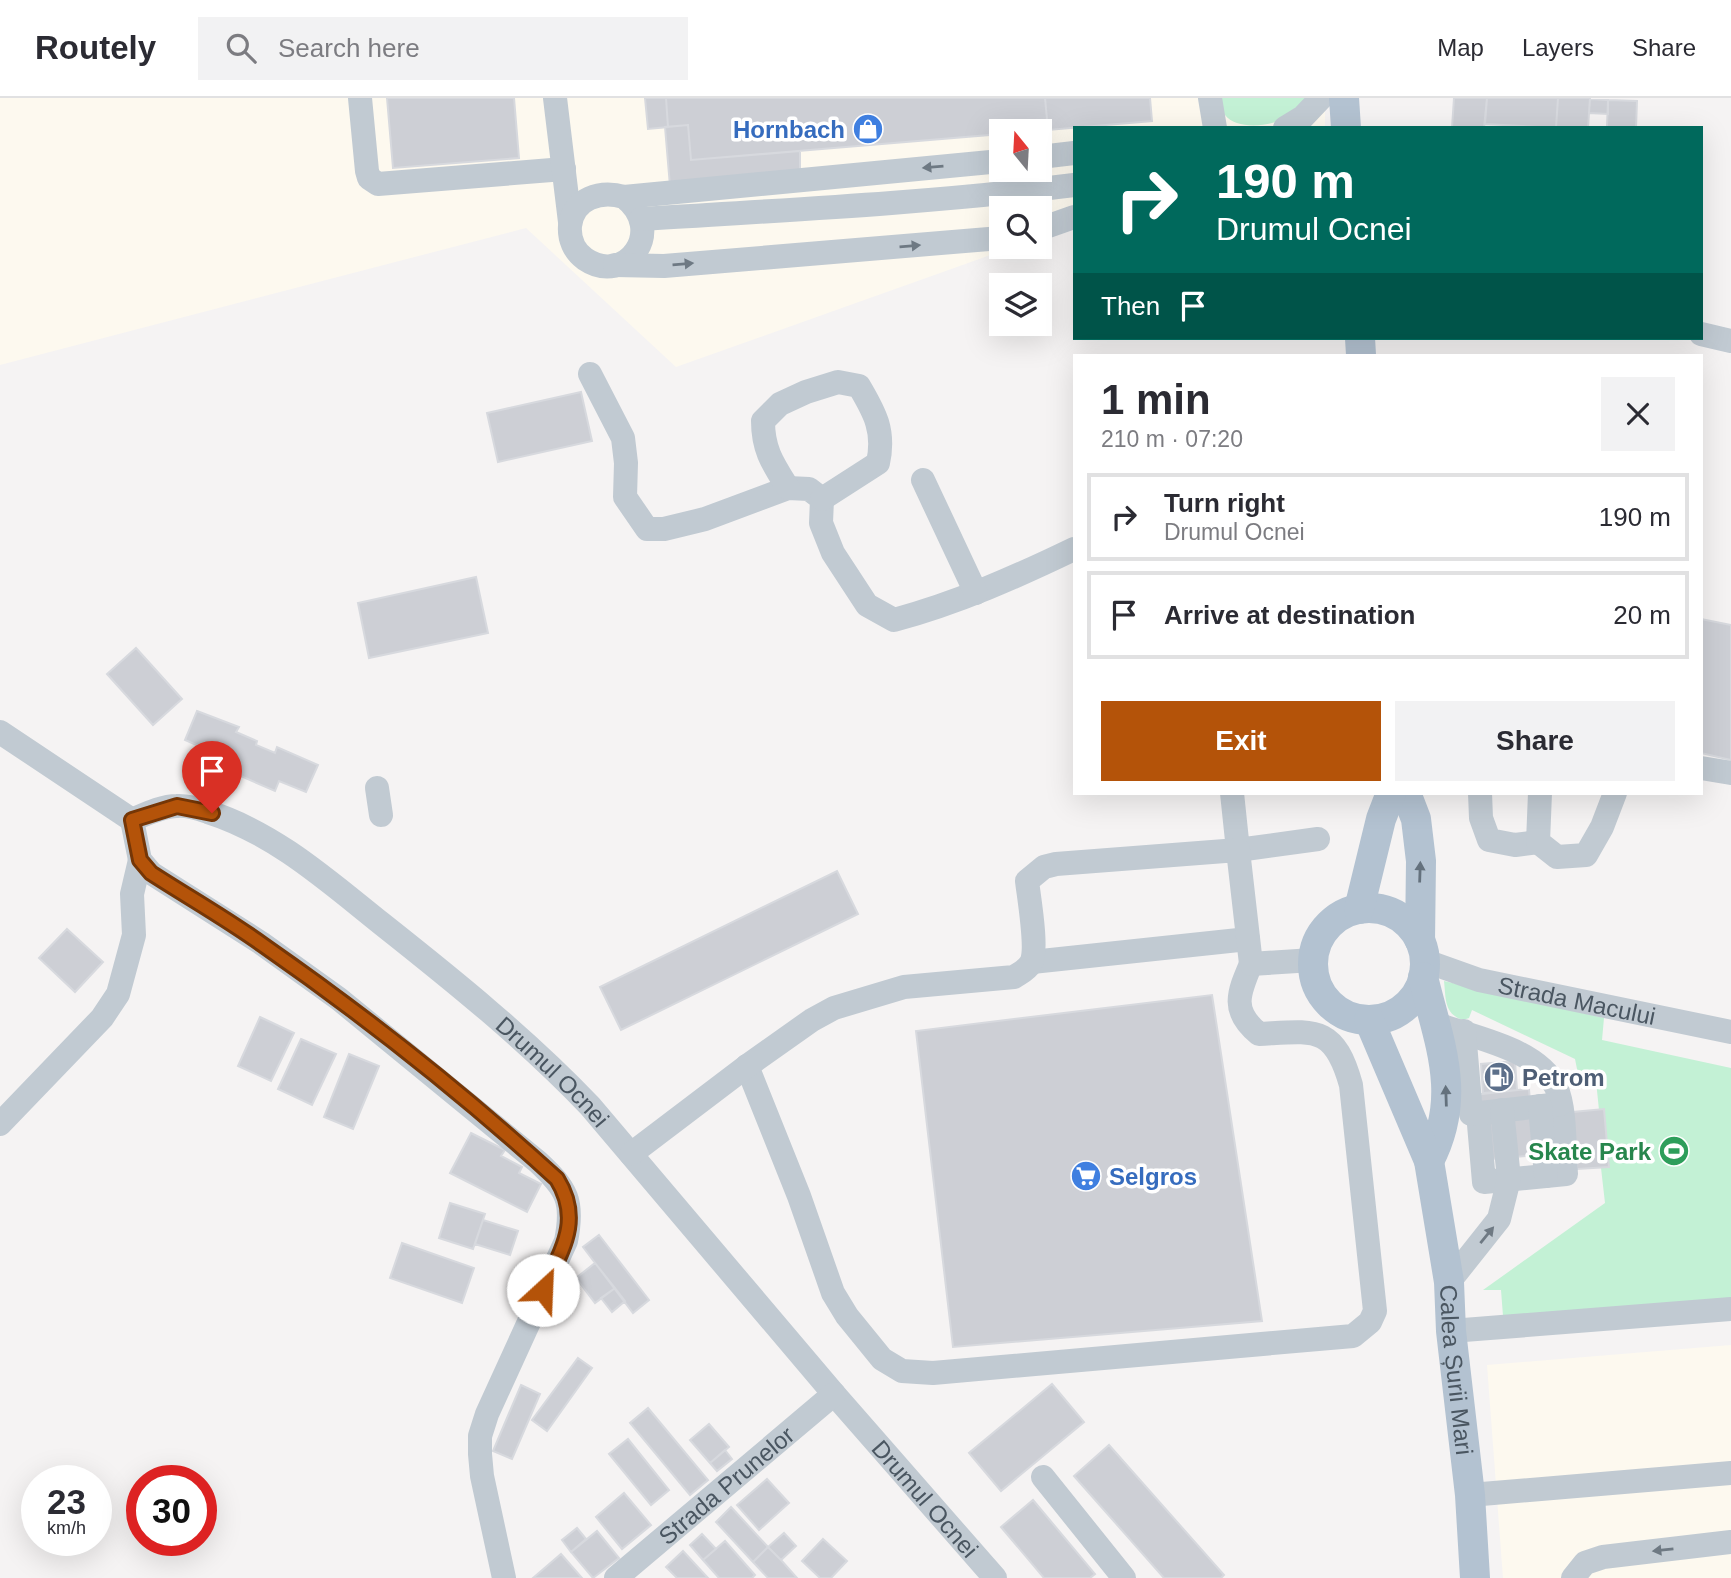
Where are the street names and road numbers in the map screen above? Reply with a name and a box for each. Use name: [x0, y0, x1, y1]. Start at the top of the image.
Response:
street label: Strada Macului: [1496, 971, 1658, 1030]
street label: Drumul Ocnei: [491, 1011, 615, 1132]
street label: Calea Șurii Mari: [1436, 1284, 1479, 1456]
street label: Strada Prunelor: [653, 1421, 799, 1550]
street label: Drumul Ocnei: [867, 1434, 984, 1563]

